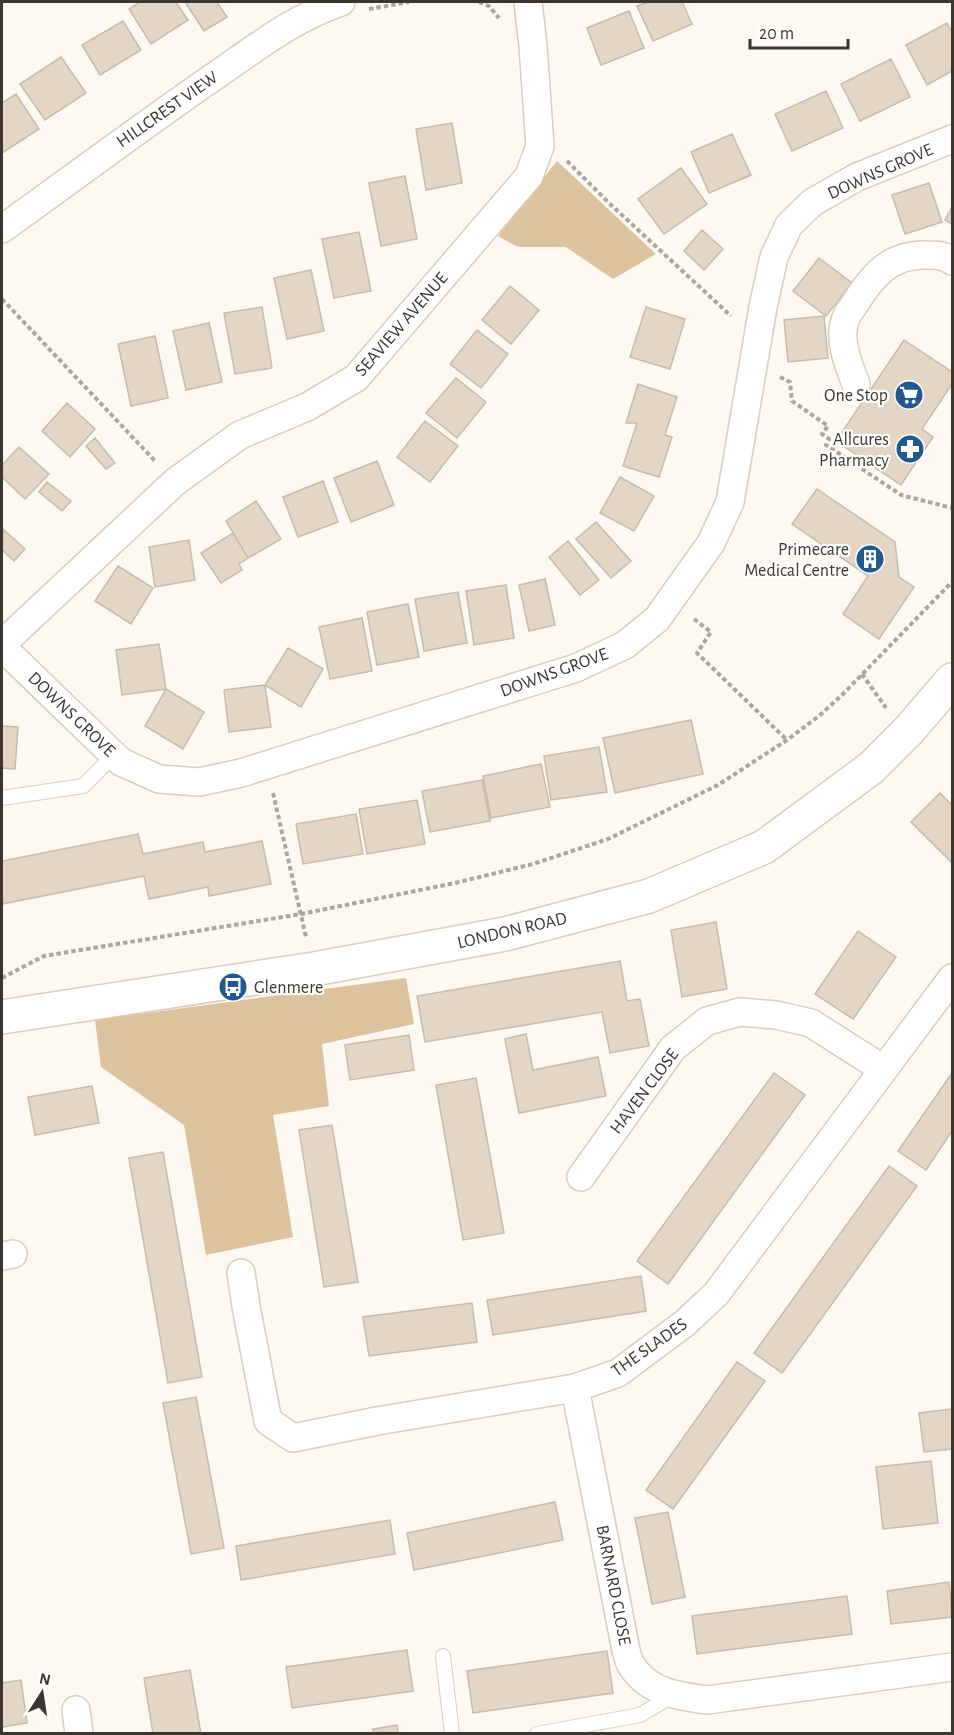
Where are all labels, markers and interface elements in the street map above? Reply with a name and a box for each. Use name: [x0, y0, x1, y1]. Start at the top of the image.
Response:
scale bar: [750, 12, 848, 50]
text: 20 m: [759, 25, 794, 43]
street label: HILLCREST VIEW: [114, 68, 222, 151]
street label: DOWNS GROVE: [825, 141, 936, 203]
street label: SEAVIEW AVENUE: [352, 269, 452, 380]
supermarket icon: One Stop: [893, 379, 925, 411]
place label: One Stop: [824, 387, 888, 405]
place label: Allcures Pharmacy: [819, 431, 889, 470]
pharmacy icon: Allcures Pharmacy: [894, 433, 926, 465]
place label: Primecare Medical Centre: [744, 541, 849, 580]
building icon: Primecare Medical Centre: [854, 543, 886, 575]
street label: DOWNS GROVE: [498, 645, 611, 701]
street label: DOWNS GROVE: [24, 669, 118, 761]
street label: LONDON ROAD: [456, 910, 569, 952]
bus stop icon: Glenmere: [217, 971, 249, 1003]
place label: Glenmere: [254, 979, 323, 997]
street label: HAVEN CLOSE: [607, 1046, 683, 1137]
street label: THE SLADES: [608, 1315, 691, 1380]
street label: BARNARD CLOSE: [593, 1524, 634, 1647]
north arrow: [12, 1663, 72, 1723]
text: N: [38, 1670, 52, 1688]

